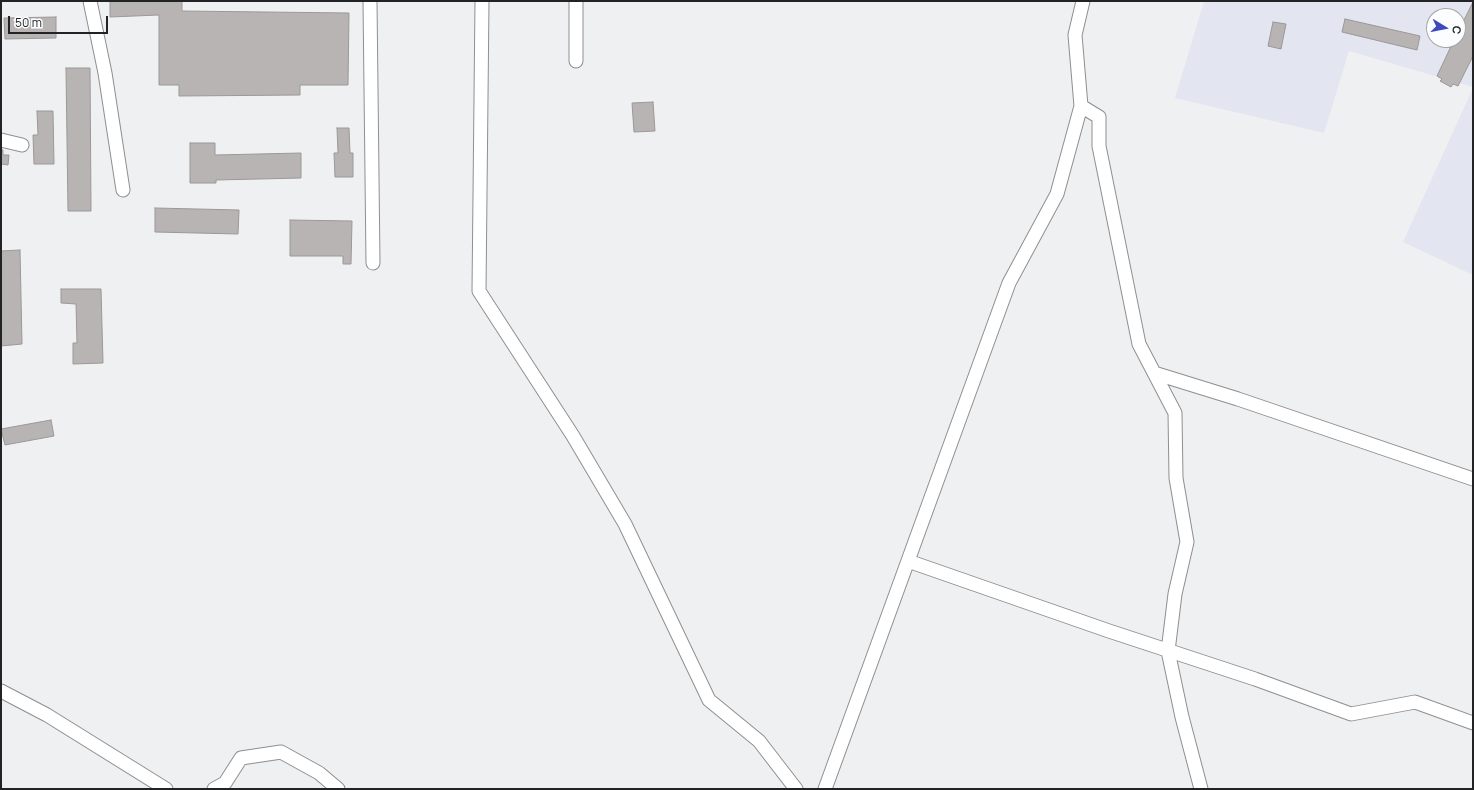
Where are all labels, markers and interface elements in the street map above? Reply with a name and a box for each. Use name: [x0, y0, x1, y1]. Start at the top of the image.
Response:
scale bar: [10, 8, 110, 34]
north arrow: [1426, 8, 1466, 48]
text: 50 m: [15, 14, 42, 31]
text: С: [1449, 25, 1465, 35]

